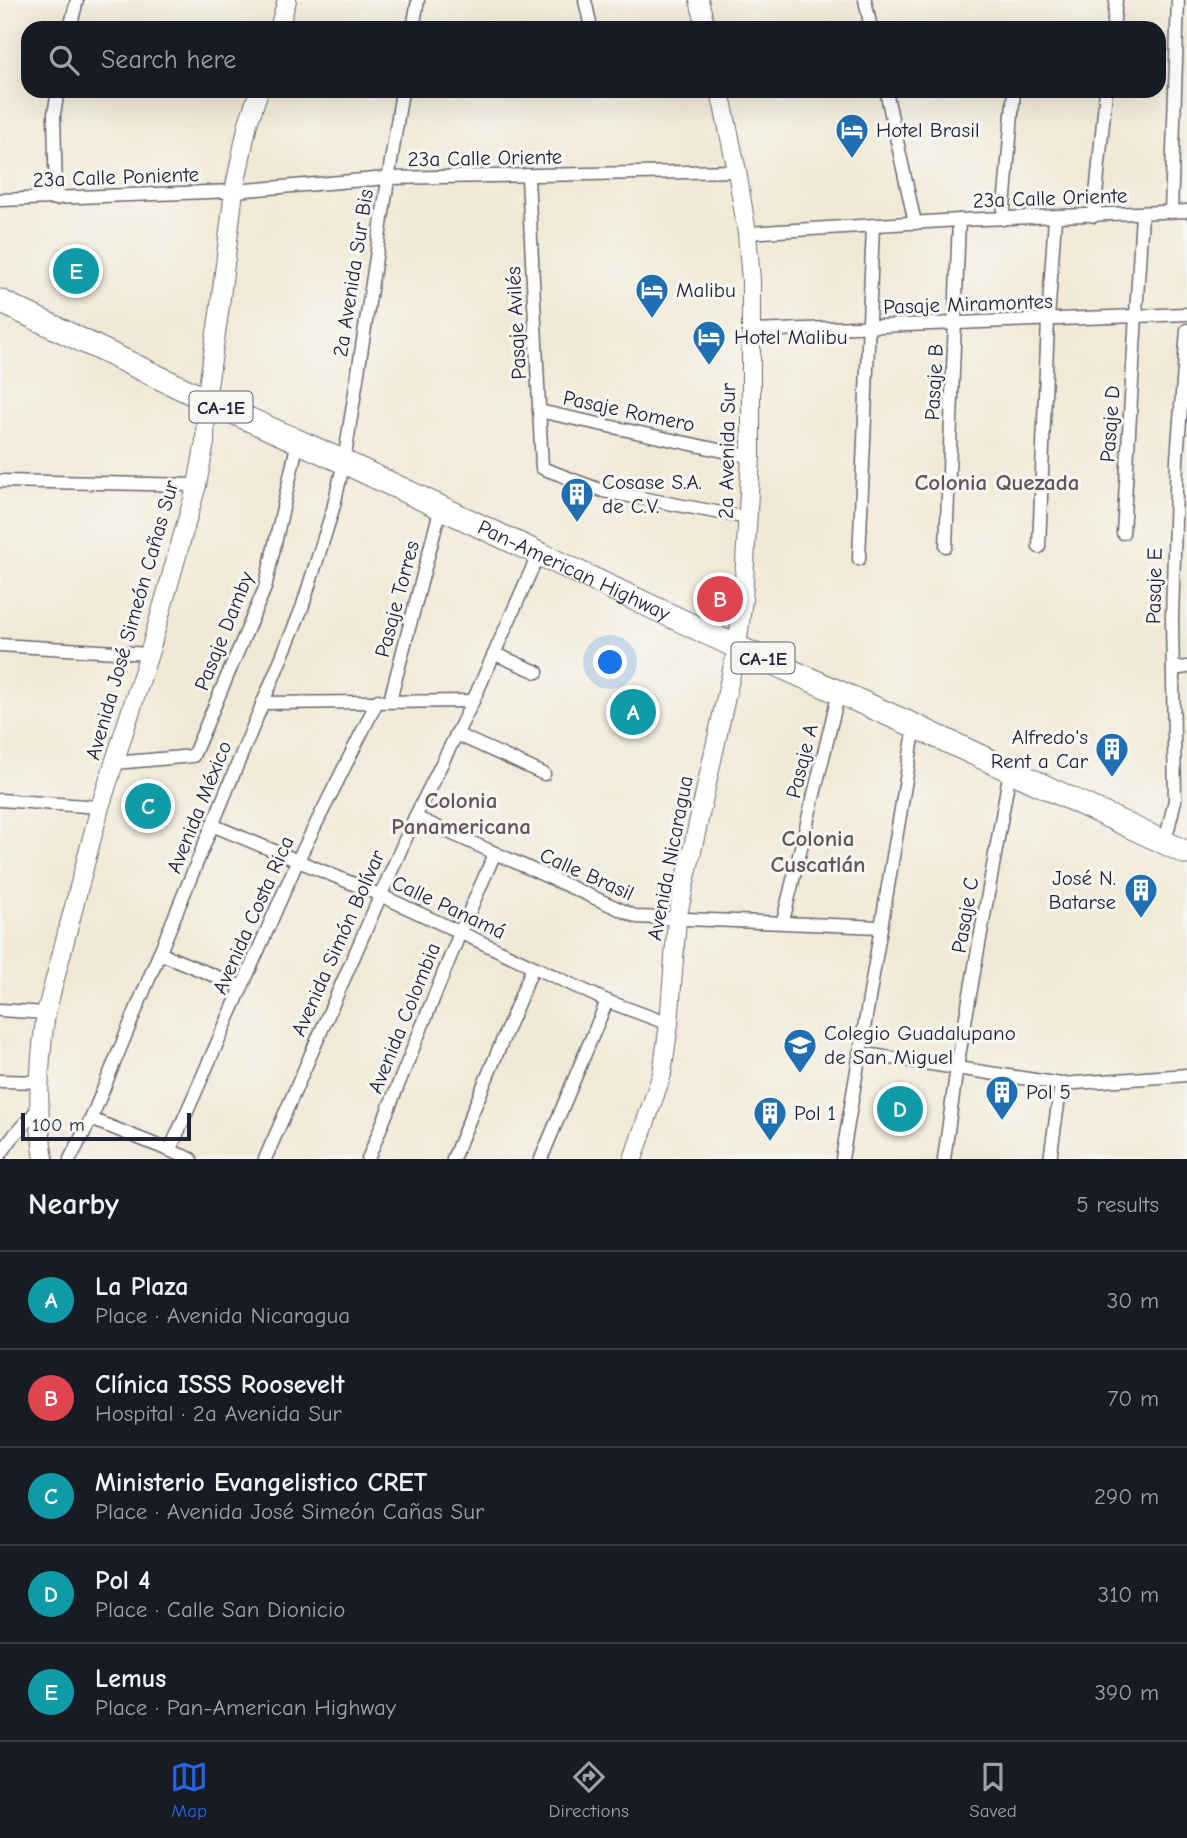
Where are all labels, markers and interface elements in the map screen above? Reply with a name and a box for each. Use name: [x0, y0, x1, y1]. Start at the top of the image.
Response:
search box: [21, 21, 1166, 98]
icon: search: [45, 41, 83, 79]
text: Search here: [101, 45, 236, 75]
hotel icon: Hotel Brasil: [833, 111, 871, 160]
place label: Hotel Brasil: [876, 118, 980, 142]
street label: 23a Calle Oriente: [408, 145, 562, 171]
street label: 23a Calle Poniente: [32, 162, 200, 192]
street label: 23a Calle Oriente: [972, 183, 1128, 213]
street label: 2a Avenida Sur Bis: [328, 187, 378, 359]
pin: E: [53, 245, 99, 297]
street label: Pasaje Avilés: [501, 266, 531, 380]
hotel icon: Malibu: [633, 271, 671, 320]
place label: Malibu: [676, 278, 736, 302]
street label: Pasaje Miramontes: [883, 289, 1053, 319]
hotel icon: Hotel Malibu: [690, 318, 728, 367]
place label: Hotel Malibu: [734, 325, 847, 349]
street label: Pasaje B: [920, 343, 948, 421]
street label: 2a Avenida Sur: [714, 382, 740, 519]
street label: Pasaje Romero: [561, 385, 697, 437]
street label: Pasaje D: [1095, 385, 1125, 463]
road number: CA-1E: [190, 392, 252, 422]
district label: Colonia Quezada: [914, 469, 1080, 496]
place label: Cosase S.A. de C.V.: [602, 470, 702, 518]
building icon: Cosase S.A. de C.V.: [558, 475, 596, 524]
street label: Avenida José Simeón Cañas Sur: [81, 477, 184, 763]
street label: Pan-American Highway: [474, 515, 674, 626]
street label: Pasaje Torres: [370, 538, 424, 660]
street label: Pasaje E: [1141, 548, 1167, 624]
street label: Pasaje Damby: [189, 568, 259, 694]
pin: B: [697, 573, 743, 625]
road number: CA-1E: [732, 642, 794, 674]
your location: [593, 645, 627, 679]
pin: A: [610, 686, 656, 738]
street label: Pasaje A: [781, 721, 823, 801]
place label: Alfredo's Rent a Car: [991, 725, 1089, 773]
building icon: Alfredo's Rent a Car: [1093, 730, 1131, 779]
street label: Avenida México: [162, 737, 236, 877]
street label: Avenida Nicaragua: [642, 774, 698, 942]
pin: C: [125, 780, 171, 832]
district label: Colonia Panamericana: [391, 787, 531, 840]
district label: Colonia Cuscatlán: [770, 825, 866, 878]
street label: Avenida Costa Rica: [207, 832, 299, 998]
street label: Calle Brasil: [536, 843, 638, 905]
street label: Avenida Simón Bolívar: [286, 846, 390, 1040]
place label: José N. Batarse: [1048, 866, 1116, 914]
street label: Calle Panamá: [388, 870, 510, 944]
building icon: José N. Batarse: [1122, 871, 1160, 920]
street label: Pasaje C: [947, 875, 983, 955]
street label: Avenida Colombia: [363, 939, 445, 1097]
place label: Colegio Guadalupano de San Miguel: [824, 1021, 1016, 1069]
school or university icon: Colegio Guadalupano de San Miguel: [781, 1026, 819, 1075]
building icon: Pol 5: [983, 1073, 1021, 1122]
place label: Pol 5: [1026, 1080, 1071, 1104]
pin: D: [877, 1083, 923, 1135]
building icon: Pol 1: [751, 1094, 789, 1143]
place label: Pol 1: [794, 1101, 836, 1125]
scale bar: [21, 1110, 191, 1142]
text: 100 m: [32, 1114, 85, 1136]
text: Nearby: [28, 1187, 119, 1222]
text: 5 results: [1076, 1191, 1159, 1218]
text: La Plaza: [95, 1272, 188, 1302]
text: A: [45, 1287, 57, 1314]
text: 30 m: [1107, 1287, 1159, 1314]
text: Place · Avenida Nicaragua: [95, 1302, 350, 1329]
text: Clínica ISSS Roosevelt: [95, 1370, 345, 1400]
text: B: [44, 1385, 58, 1412]
text: 70 m: [1107, 1385, 1159, 1412]
text: Hospital · 2a Avenida Sur: [95, 1400, 342, 1427]
text: Ministerio Evangelistico CRET: [95, 1468, 427, 1498]
text: C: [44, 1483, 58, 1510]
text: 290 m: [1094, 1483, 1159, 1510]
text: Place · Avenida José Simeón Cañas Sur: [95, 1498, 484, 1525]
text: Pol 4: [95, 1566, 150, 1596]
text: D: [44, 1581, 58, 1608]
text: 310 m: [1098, 1581, 1159, 1608]
text: Place · Calle San Dionicio: [95, 1596, 345, 1623]
text: Lemus: [95, 1664, 166, 1694]
text: E: [44, 1679, 58, 1706]
text: 390 m: [1094, 1679, 1159, 1706]
text: Place · Pan-American Highway: [95, 1694, 396, 1721]
tab: Map: [170, 1758, 208, 1822]
tab: Directions: [549, 1758, 629, 1822]
tab: Saved: [969, 1758, 1017, 1822]

